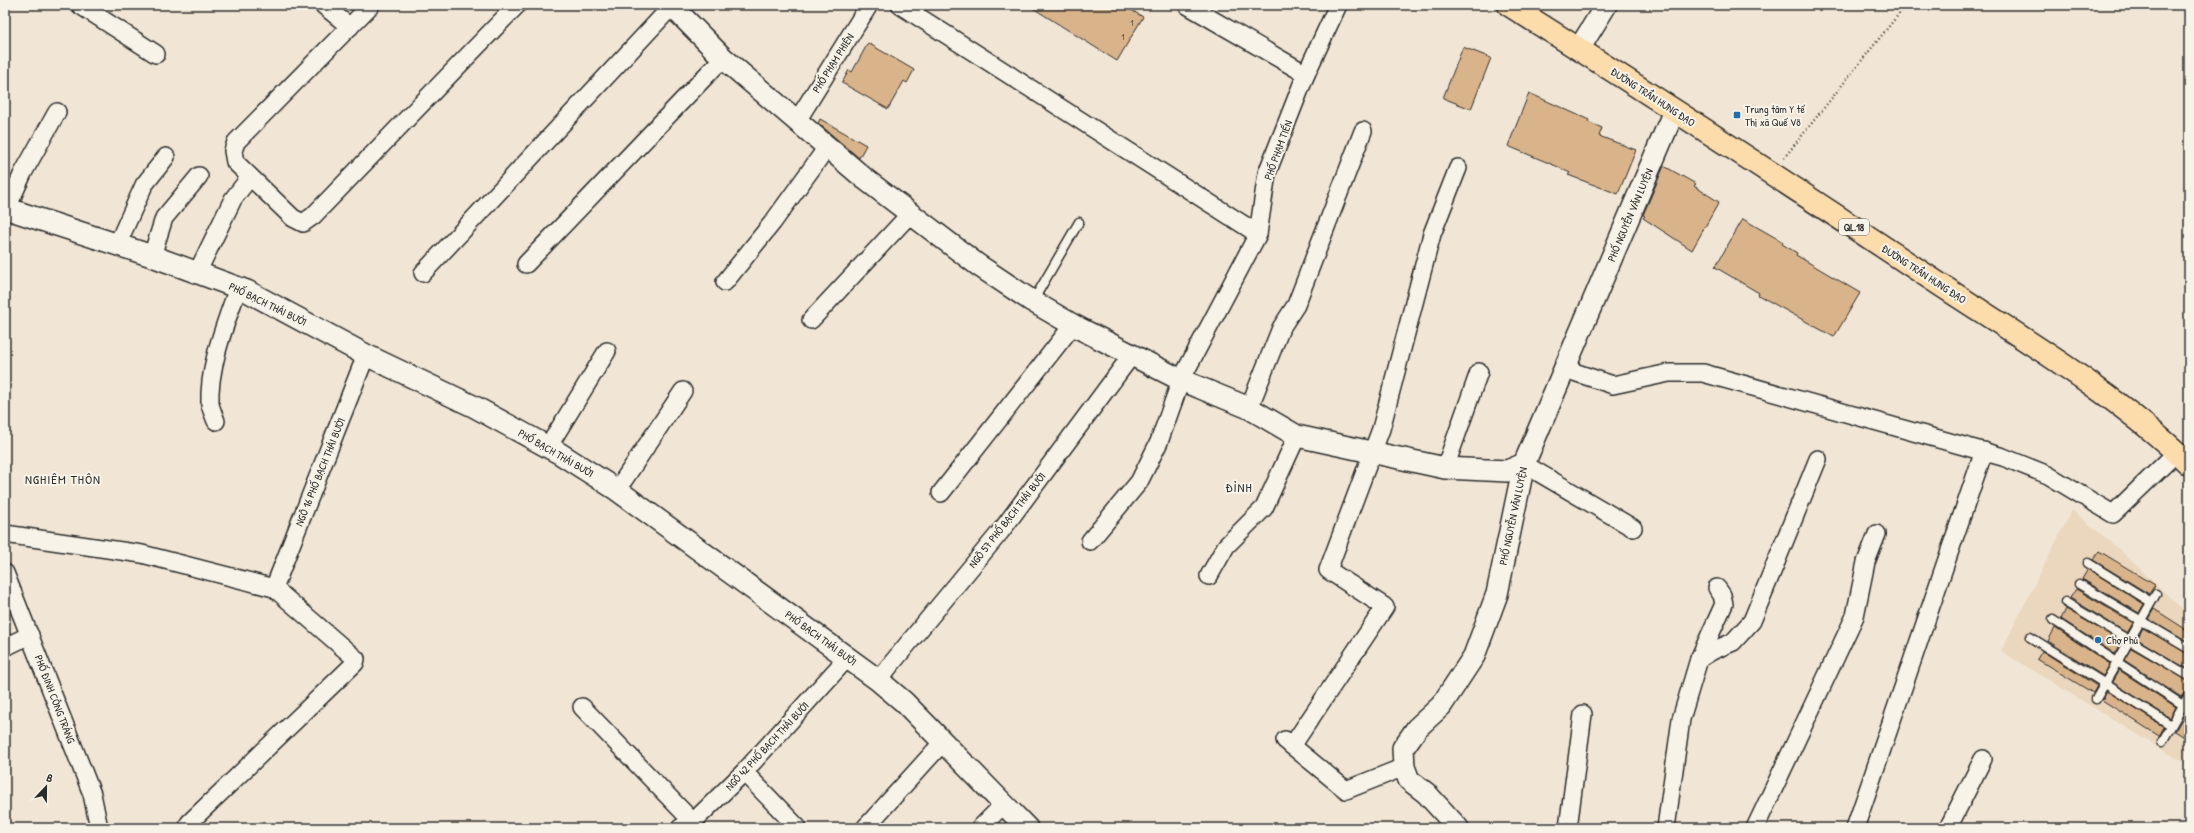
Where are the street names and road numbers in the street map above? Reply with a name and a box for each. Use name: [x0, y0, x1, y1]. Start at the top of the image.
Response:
street label: PHỐ PHẠM PHIÊN: [809, 30, 857, 95]
street label: ĐƯỜNG TRẦN HƯNG ĐẠO: [1608, 64, 1698, 130]
street label: PHỐ PHẠM TIẾN: [1261, 118, 1295, 182]
street label: PHỐ NGUYỄN VĂN LUYỆN: [1604, 166, 1656, 264]
road number: QL.18: [1839, 219, 1869, 235]
street label: ĐƯỜNG TRẦN HƯNG ĐẠO: [1879, 241, 1969, 307]
street label: PHỐ BẠCH THÁI BƯỞI: [227, 279, 309, 329]
street label: NGÕ 16 PHỐ BẠCH THÁI BƯỞI: [292, 416, 348, 528]
street label: PHỐ BẠCH THÁI BƯỞI: [516, 426, 596, 480]
street label: PHỐ NGUYỄN VĂN LUYỆN: [1496, 465, 1530, 566]
street label: NGÕ 57 PHỐ BẠCH THÁI BƯỞI: [965, 469, 1049, 571]
street label: PHỐ BẠCH THÁI BƯỞI: [783, 607, 859, 669]
street label: PHỐ ĐINH CÔNG TRÁNG: [32, 653, 79, 746]
street label: NGÕ 42 PHỐ BẠCH THÁI BƯỞI: [722, 699, 812, 793]

